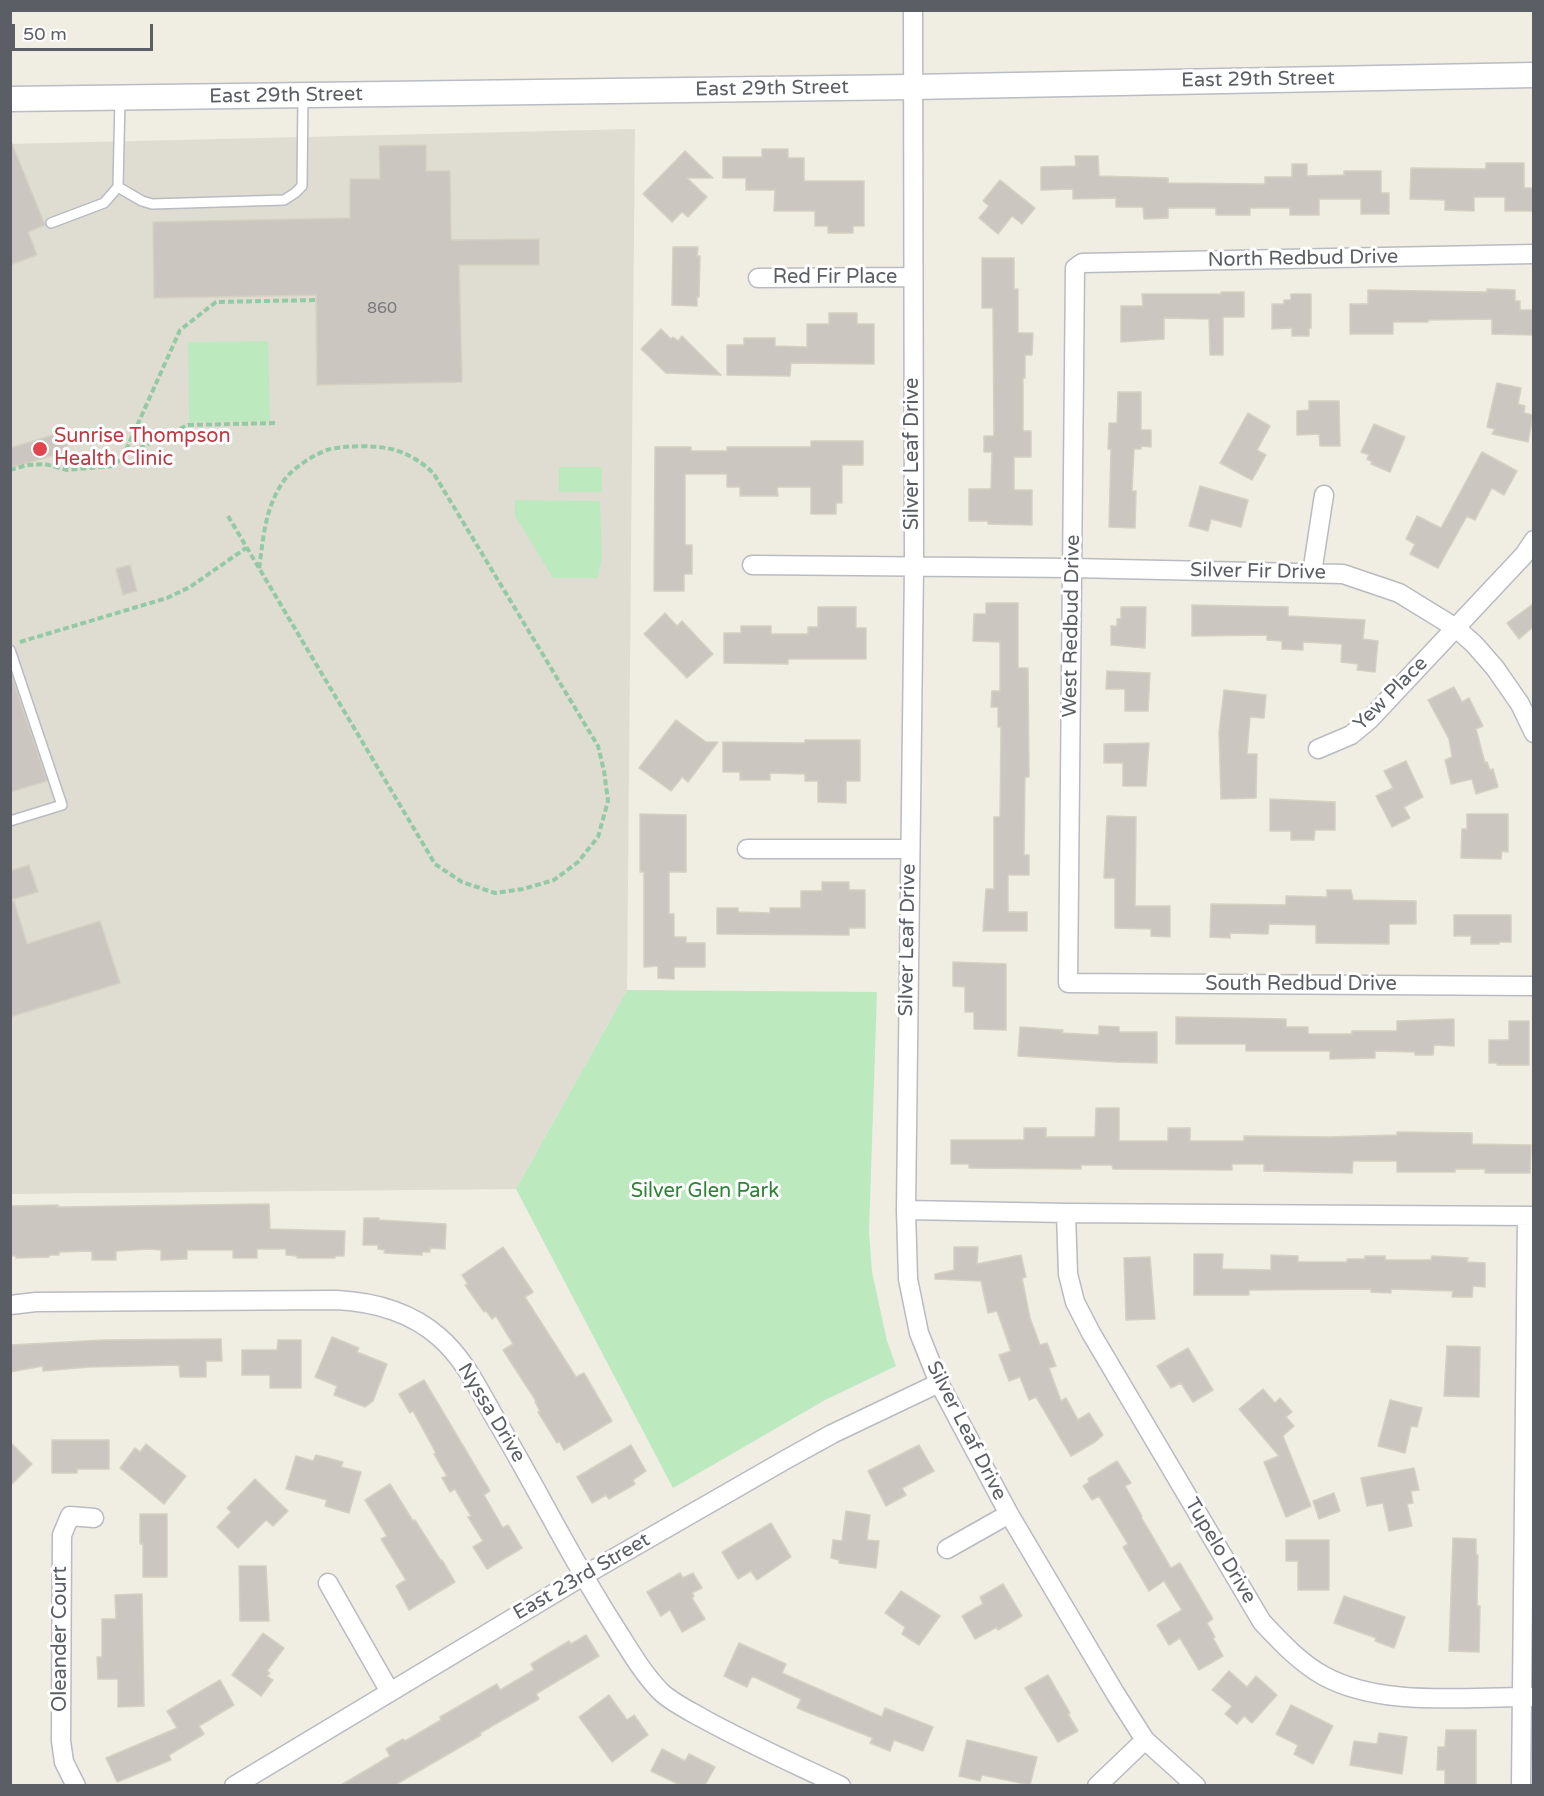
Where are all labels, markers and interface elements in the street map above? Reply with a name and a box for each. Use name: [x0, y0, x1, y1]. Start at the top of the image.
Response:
scale bar: [15, 12, 156, 50]
text: 50 m: [23, 23, 67, 45]
street label: East 29th Street: [1181, 67, 1335, 93]
street label: East 29th Street: [695, 76, 849, 102]
street label: East 29th Street: [209, 83, 363, 109]
street label: North Redbud Drive: [1207, 245, 1399, 273]
street label: Red Fir Place: [773, 266, 897, 290]
house number: 860: [367, 299, 397, 319]
street label: Silver Leaf Drive: [901, 378, 925, 530]
place label: Sunrise Thompson Health Clinic: [54, 425, 231, 472]
marker: Sunrise Thompson Health Clinic: [31, 440, 49, 458]
street label: West Redbud Drive: [1058, 534, 1086, 718]
street label: Silver Fir Drive: [1190, 559, 1326, 585]
street label: Yew Place: [1349, 652, 1433, 736]
street label: Silver Leaf Drive: [895, 863, 921, 1017]
street label: South Redbud Drive: [1205, 973, 1397, 997]
park label: Silver Glen Park: [631, 1180, 779, 1204]
street label: Silver Leaf Drive: [921, 1358, 1011, 1504]
street label: Nyssa Drive: [452, 1359, 530, 1467]
street label: Tupelo Drive: [1179, 1494, 1261, 1608]
street label: East 23rd Street: [509, 1528, 655, 1626]
street label: Oleander Court: [49, 1566, 73, 1712]

